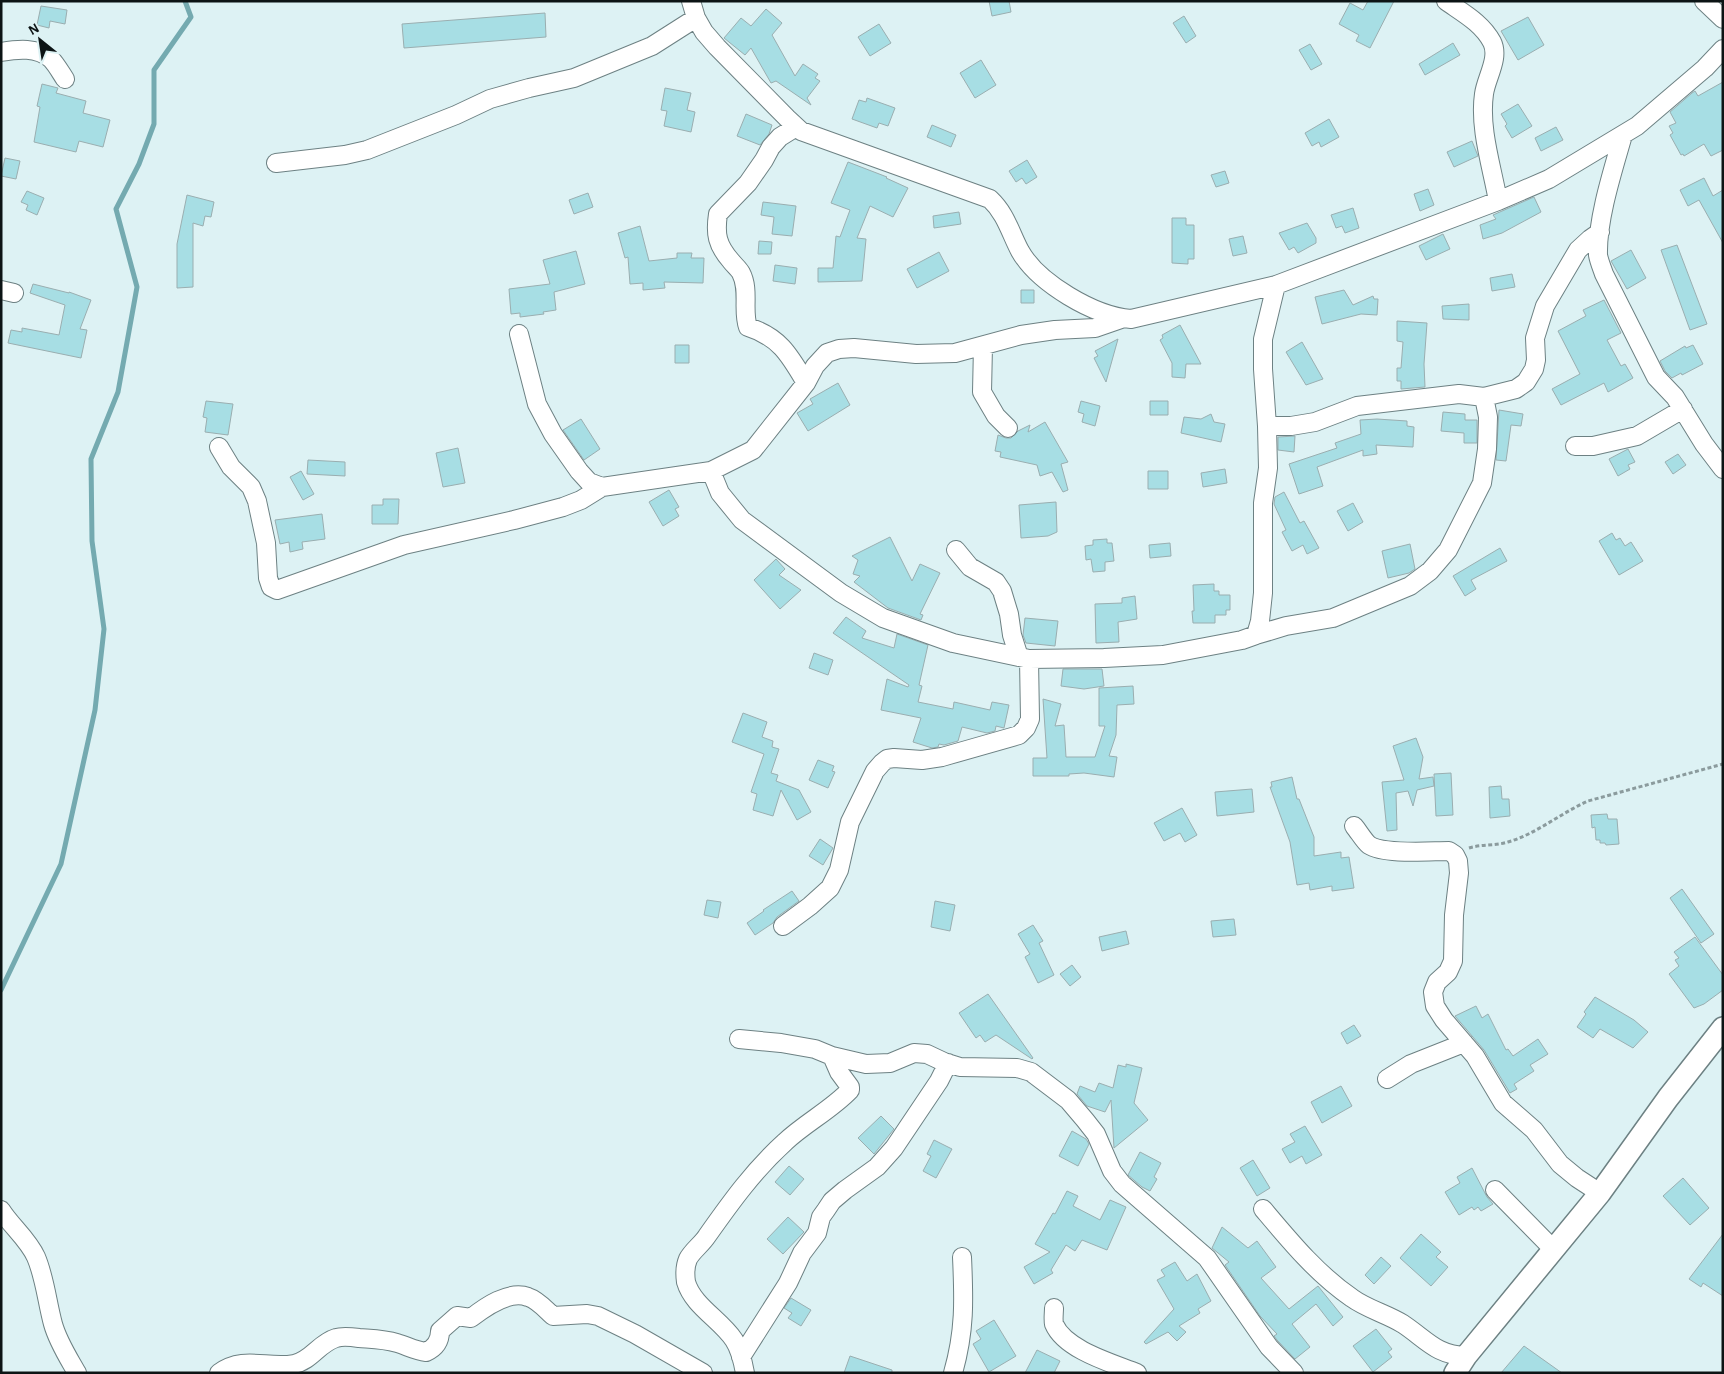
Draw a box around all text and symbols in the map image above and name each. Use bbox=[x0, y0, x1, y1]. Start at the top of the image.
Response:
north arrow bbox=[15, 15, 65, 65]
text: N bbox=[26, 21, 42, 38]

